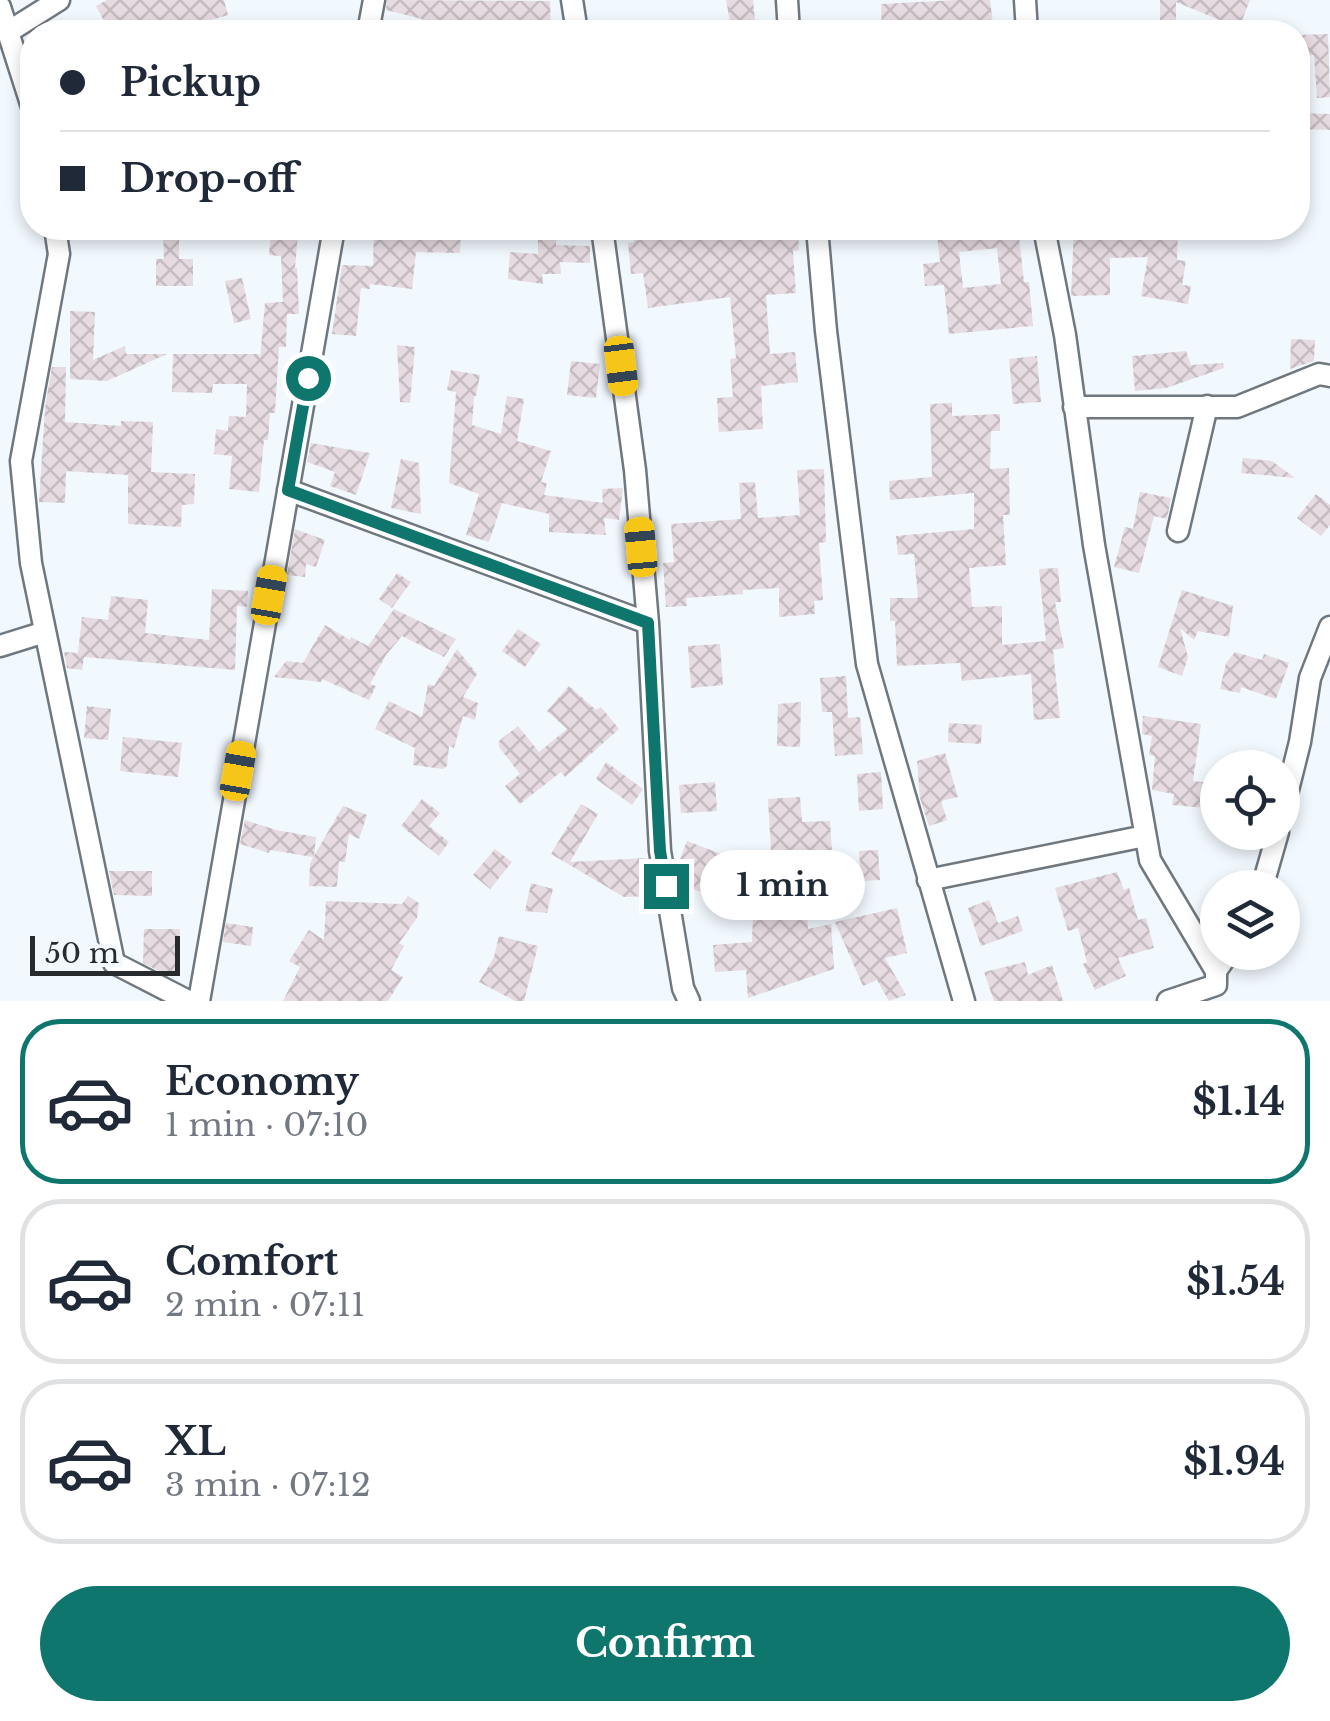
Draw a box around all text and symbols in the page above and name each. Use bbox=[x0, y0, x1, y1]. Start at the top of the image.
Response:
text: Pickup bbox=[120, 59, 261, 106]
text: Drop-off bbox=[120, 155, 297, 202]
car bbox=[602, 334, 640, 398]
route start bbox=[286, 356, 331, 401]
car bbox=[623, 516, 659, 578]
car bbox=[249, 563, 289, 627]
car bbox=[218, 739, 258, 803]
map controls bbox=[1200, 750, 1300, 970]
button: locate bbox=[1200, 750, 1300, 850]
callout: 1 min bbox=[701, 851, 866, 921]
route end bbox=[644, 864, 689, 909]
text: 1 min bbox=[736, 865, 829, 905]
button: layers bbox=[1200, 870, 1300, 970]
scale bar bbox=[30, 931, 180, 976]
text: 50 m bbox=[45, 936, 119, 971]
icon: car bbox=[45, 1057, 135, 1147]
text: Economy bbox=[165, 1058, 359, 1105]
text: $1.14 bbox=[1192, 1078, 1285, 1125]
text: 1 min · 07:10 bbox=[165, 1105, 368, 1145]
icon: car bbox=[45, 1237, 135, 1327]
text: Comfort bbox=[165, 1238, 338, 1285]
text: $1.54 bbox=[1186, 1258, 1285, 1305]
text: 2 min · 07:11 bbox=[165, 1285, 365, 1325]
icon: car bbox=[45, 1417, 135, 1507]
text: XL bbox=[165, 1418, 226, 1465]
text: $1.94 bbox=[1183, 1438, 1285, 1485]
text: 3 min · 07:12 bbox=[165, 1465, 371, 1505]
button: Confirm bbox=[40, 1586, 1290, 1701]

